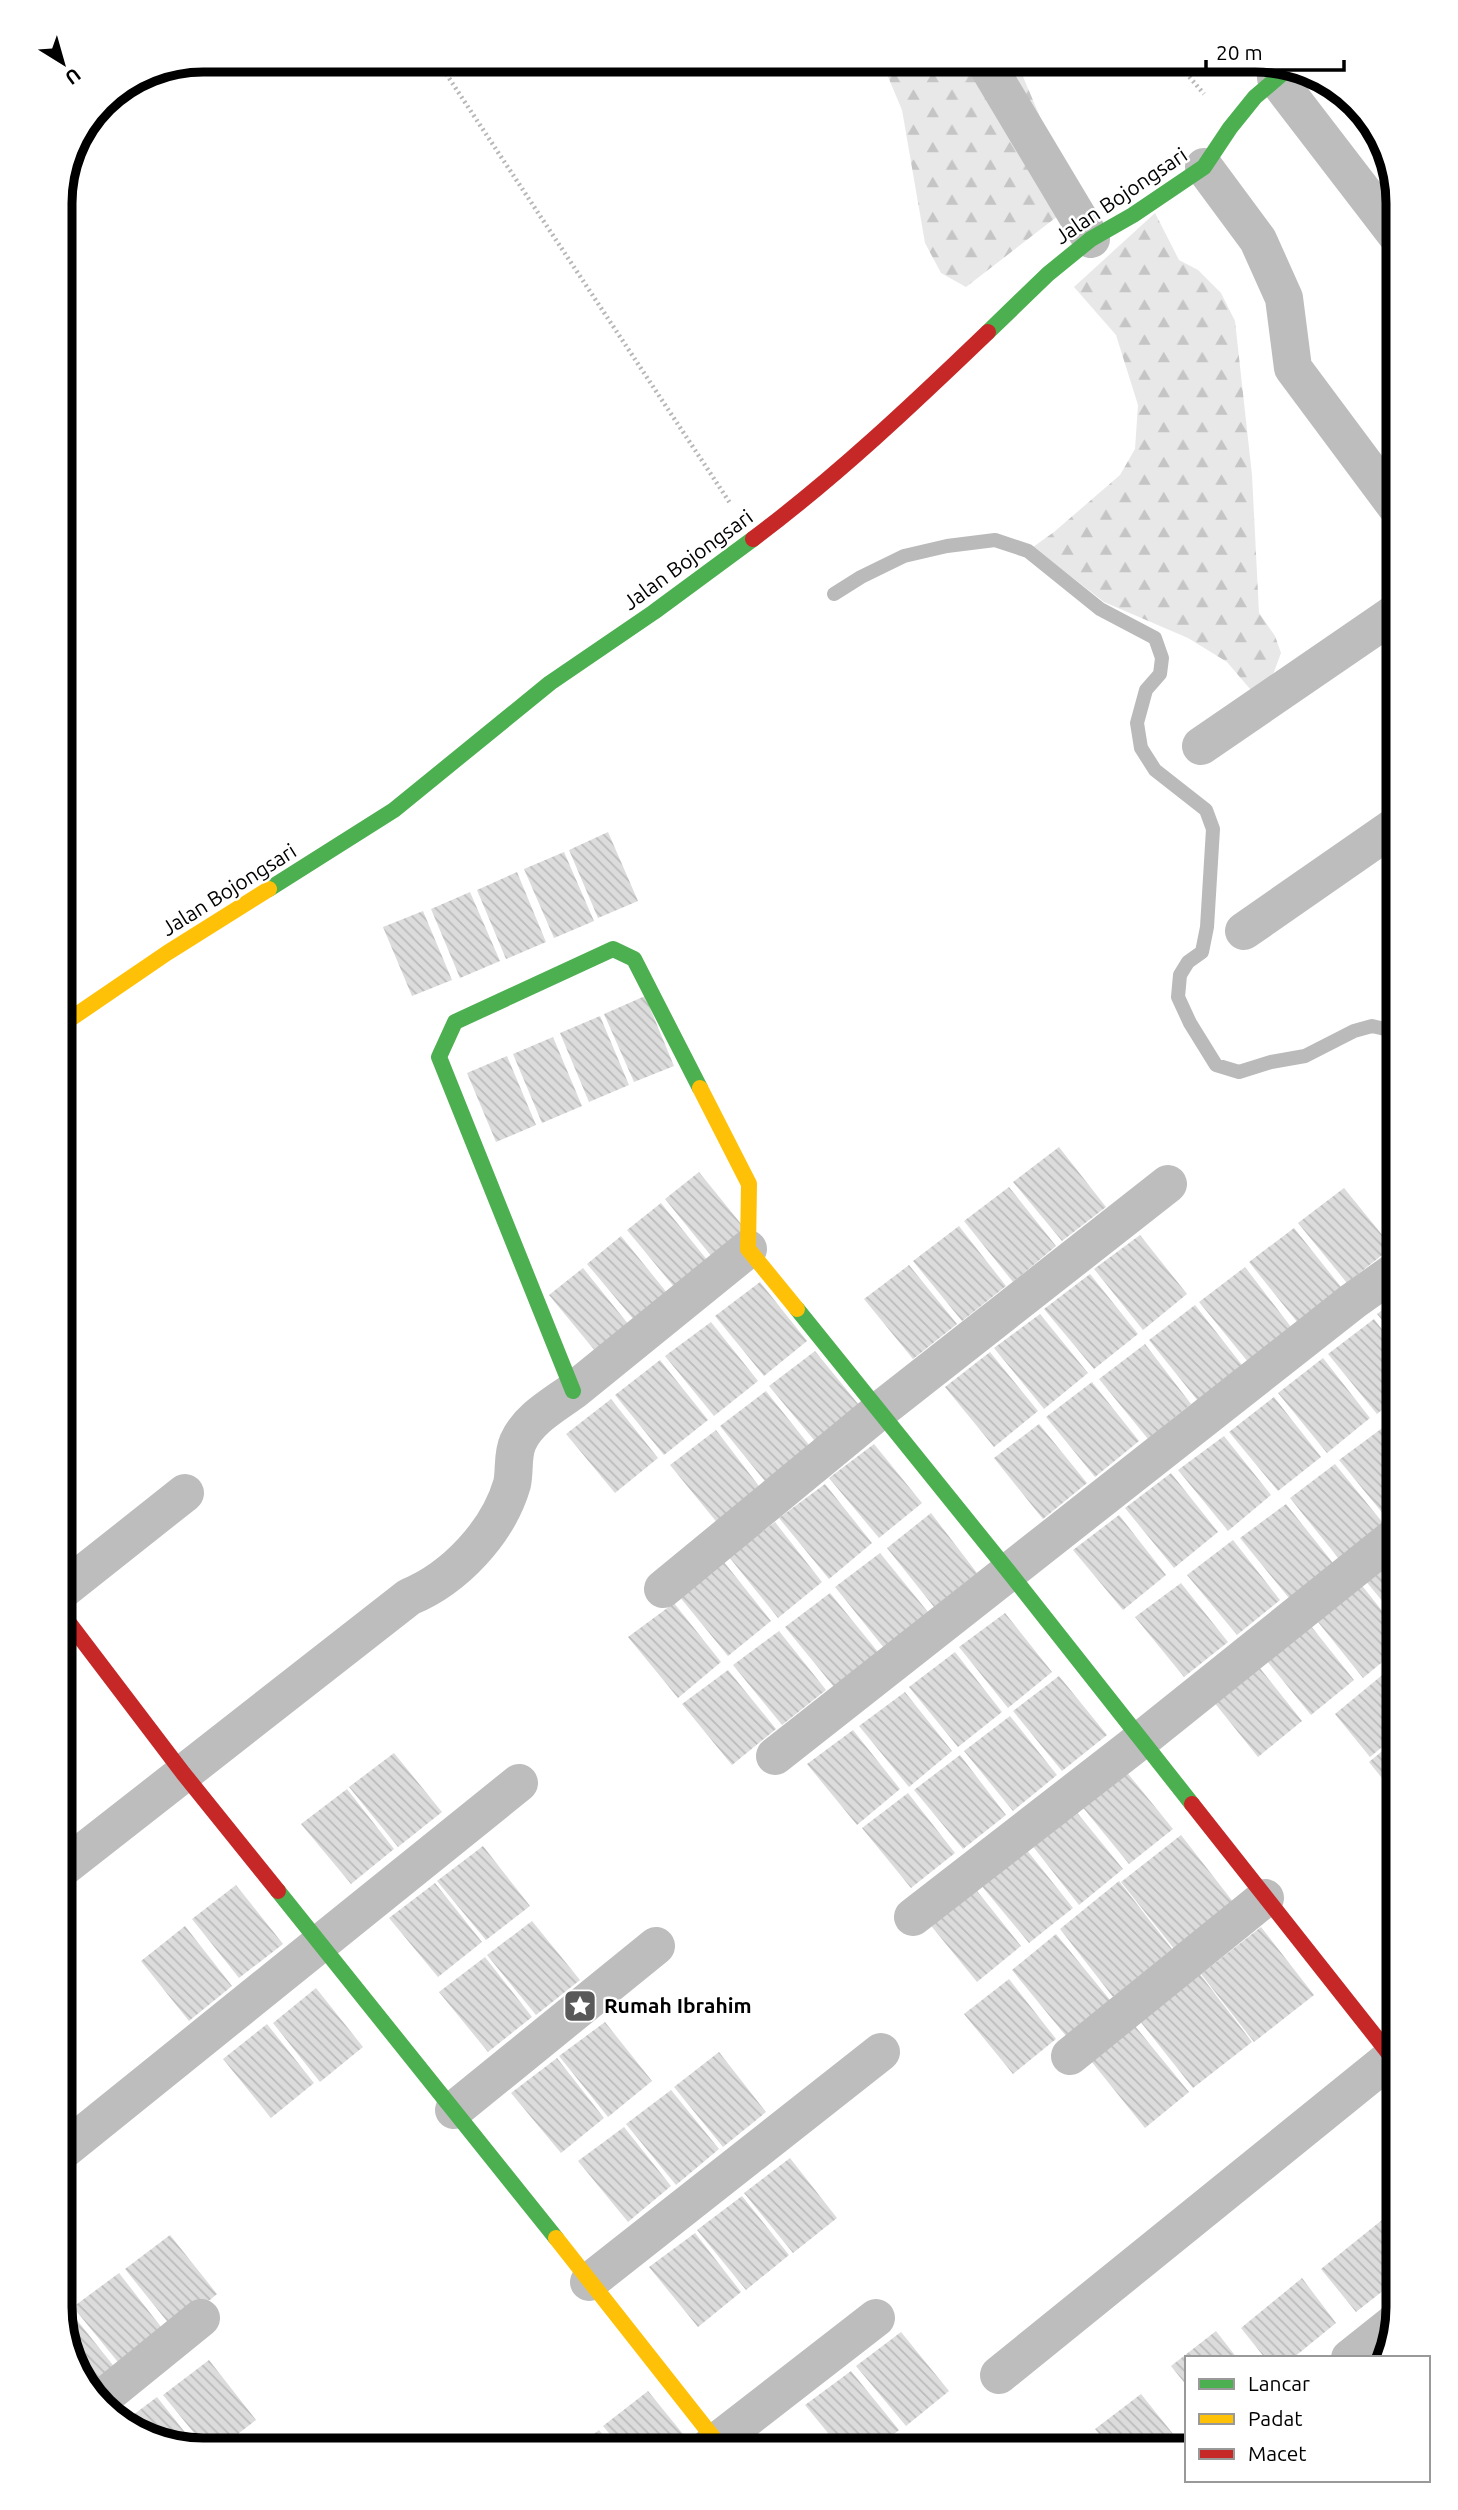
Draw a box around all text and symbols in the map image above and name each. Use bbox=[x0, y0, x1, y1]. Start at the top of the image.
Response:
north arrow bbox=[28, 28, 98, 98]
scale bar bbox=[1206, 28, 1344, 72]
text: 20 m bbox=[1216, 40, 1263, 64]
text: U bbox=[61, 64, 85, 89]
street label: Jalan Bojongsari bbox=[1050, 142, 1191, 248]
street label: Jalan Bojongsari bbox=[618, 504, 757, 614]
street label: Jalan Bojongsari bbox=[157, 838, 300, 940]
place icon: Rumah Ibrahim bbox=[561, 1987, 599, 2025]
place label: Rumah Ibrahim bbox=[604, 1993, 752, 2017]
legend bbox=[1185, 2356, 1430, 2482]
text: Lancar bbox=[1248, 2371, 1310, 2395]
text: Padat bbox=[1248, 2406, 1303, 2430]
text: Macet bbox=[1248, 2441, 1307, 2465]

